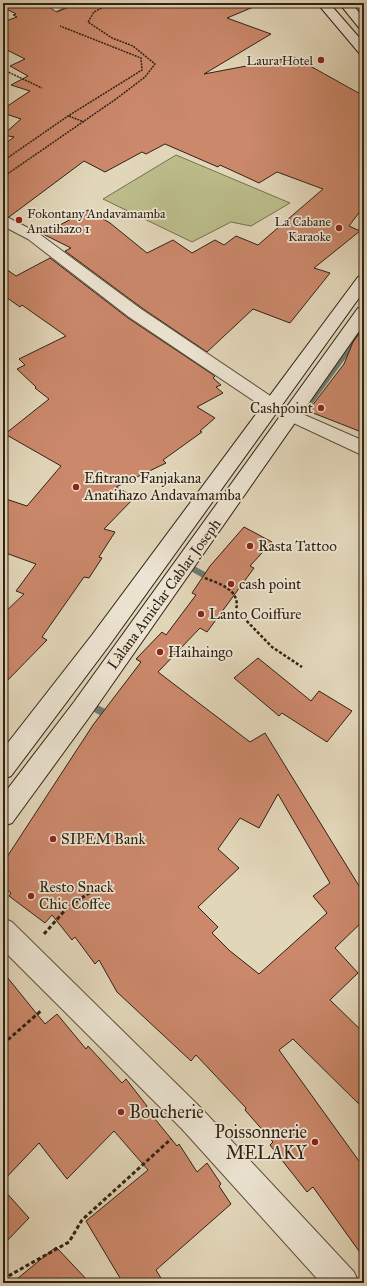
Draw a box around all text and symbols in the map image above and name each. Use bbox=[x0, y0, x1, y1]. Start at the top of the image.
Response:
place label: Laura Hotel bbox=[247, 53, 313, 69]
marker: Laura Hotel bbox=[316, 55, 326, 65]
place label: Fokontany Andavamamba Anatihazo 1 bbox=[26, 206, 166, 237]
place label: La Cabane Karaoke bbox=[275, 214, 332, 245]
marker: Fokontany Andavamamba Anatihazo 1 bbox=[14, 215, 24, 225]
marker: La Cabane Karaoke bbox=[334, 223, 344, 233]
place label: Cashpoint bbox=[250, 399, 314, 417]
marker: Cashpoint bbox=[316, 403, 326, 413]
place label: Efitrano Fanjakana Anatihazo Andavamamba bbox=[83, 469, 242, 504]
marker: Efitrano Fanjakana Anatihazo Andavamamba bbox=[71, 482, 81, 492]
street label: Làlana Amiclar Cablar Joseph bbox=[103, 515, 226, 673]
place label: Rasta Tattoo bbox=[258, 537, 337, 555]
marker: Rasta Tattoo bbox=[245, 541, 255, 551]
place label: cash point bbox=[239, 575, 302, 593]
marker: cash point bbox=[226, 579, 236, 589]
place label: Lanto Coiffure bbox=[209, 605, 301, 623]
marker: Lanto Coiffure bbox=[196, 609, 206, 619]
place label: Haihaingo bbox=[168, 643, 233, 661]
marker: Haihaingo bbox=[155, 647, 165, 657]
place label: SIPEM Bank bbox=[61, 830, 145, 848]
marker: SIPEM Bank bbox=[48, 834, 58, 844]
place label: Resto Snack Chic Coffee bbox=[39, 878, 114, 913]
marker: Resto Snack Chic Coffee bbox=[26, 891, 36, 901]
place label: Boucherie bbox=[129, 1101, 204, 1123]
marker: Boucherie bbox=[116, 1107, 126, 1117]
place label: Poissonnerie MELAKY bbox=[215, 1121, 308, 1164]
marker: Poissonnerie MELAKY bbox=[310, 1137, 320, 1147]

